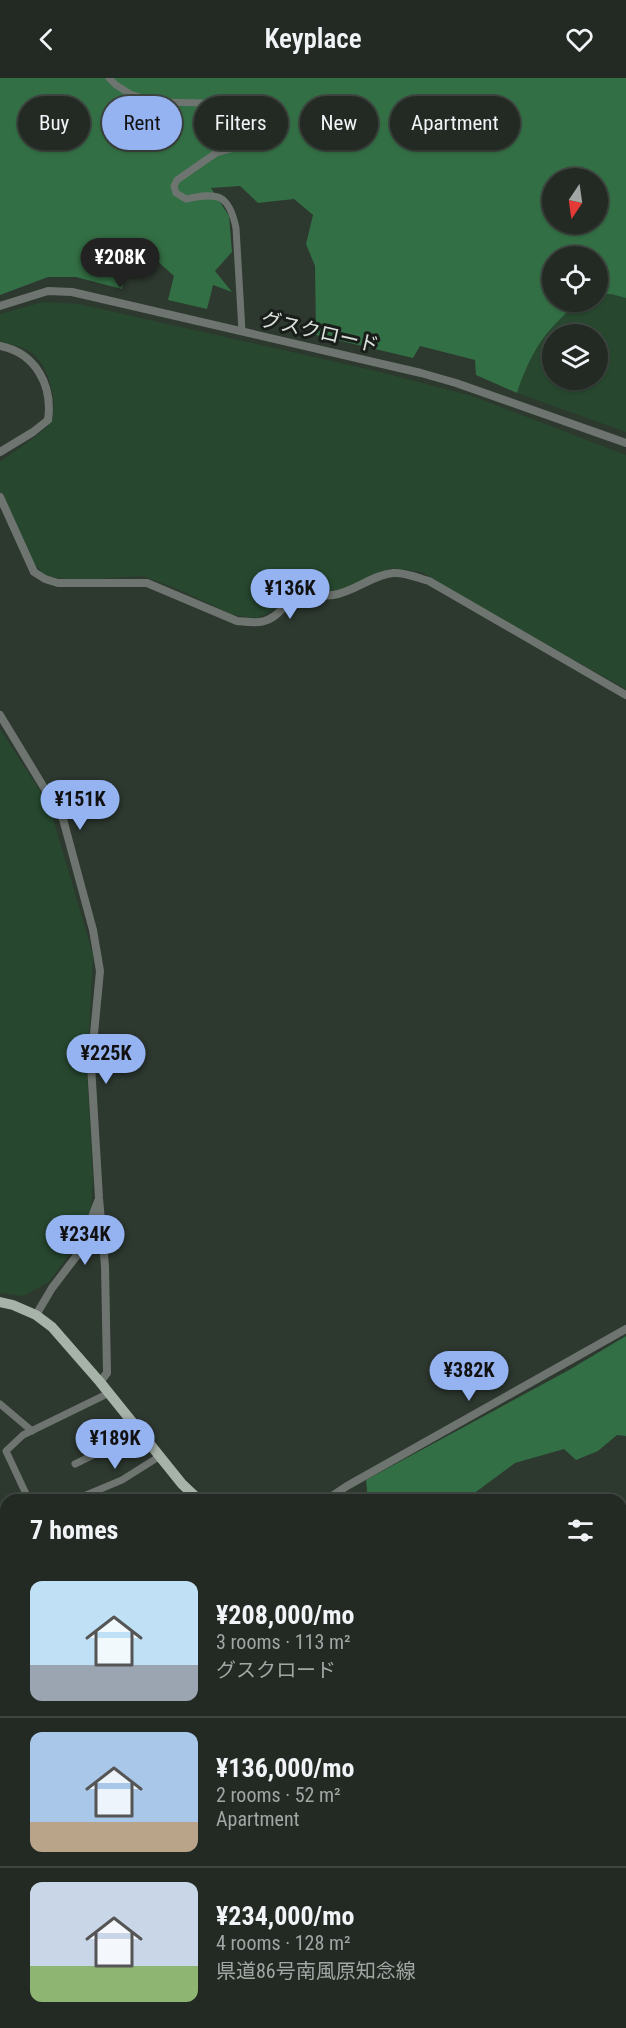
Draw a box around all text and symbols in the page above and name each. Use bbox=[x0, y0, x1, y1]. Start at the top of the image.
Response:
icon: back bbox=[30, 23, 63, 56]
text: Keyplace bbox=[264, 23, 362, 55]
icon: heart bbox=[563, 23, 596, 56]
chip: Buy bbox=[18, 96, 90, 150]
chip: Rent bbox=[102, 96, 182, 150]
chip: Filters bbox=[194, 96, 288, 150]
chip: New bbox=[300, 96, 378, 150]
chip: Apartment bbox=[390, 96, 520, 150]
north arrow bbox=[542, 168, 608, 234]
map controls bbox=[542, 168, 608, 390]
pin: ¥208K bbox=[78, 238, 162, 289]
text: ¥208K bbox=[95, 245, 145, 269]
button: locate bbox=[542, 246, 608, 312]
street label: グスクロード bbox=[259, 307, 381, 357]
button: layers bbox=[542, 324, 608, 390]
pin: ¥136K bbox=[248, 569, 332, 620]
text: ¥136K bbox=[265, 576, 315, 600]
pin: ¥151K bbox=[38, 780, 122, 831]
text: ¥151K bbox=[55, 787, 105, 811]
pin: ¥225K bbox=[64, 1034, 148, 1085]
text: ¥225K bbox=[81, 1041, 131, 1065]
pin: ¥234K bbox=[43, 1215, 127, 1266]
text: ¥234K bbox=[60, 1222, 110, 1246]
pin: ¥382K bbox=[427, 1351, 511, 1402]
text: ¥382K bbox=[444, 1358, 494, 1382]
pin: ¥189K bbox=[73, 1419, 157, 1470]
text: ¥189K bbox=[90, 1426, 140, 1450]
icon: filters bbox=[564, 1514, 597, 1547]
text: 7 homes bbox=[30, 1515, 118, 1545]
text: ¥208,000/mo bbox=[216, 1600, 354, 1630]
icon: home bbox=[78, 1605, 150, 1677]
text: 3 rooms · 113 m² bbox=[216, 1630, 351, 1654]
text: グスクロード bbox=[216, 1658, 336, 1682]
text: ¥136,000/mo bbox=[216, 1753, 354, 1783]
icon: home bbox=[78, 1756, 150, 1828]
text: 2 rooms · 52 m² bbox=[216, 1783, 341, 1807]
text: Apartment bbox=[216, 1807, 300, 1831]
text: ¥234,000/mo bbox=[216, 1901, 354, 1931]
icon: home bbox=[78, 1906, 150, 1978]
text: 4 rooms · 128 m² bbox=[216, 1931, 351, 1955]
text: 県道86号南風原知念線 bbox=[216, 1959, 416, 1983]

